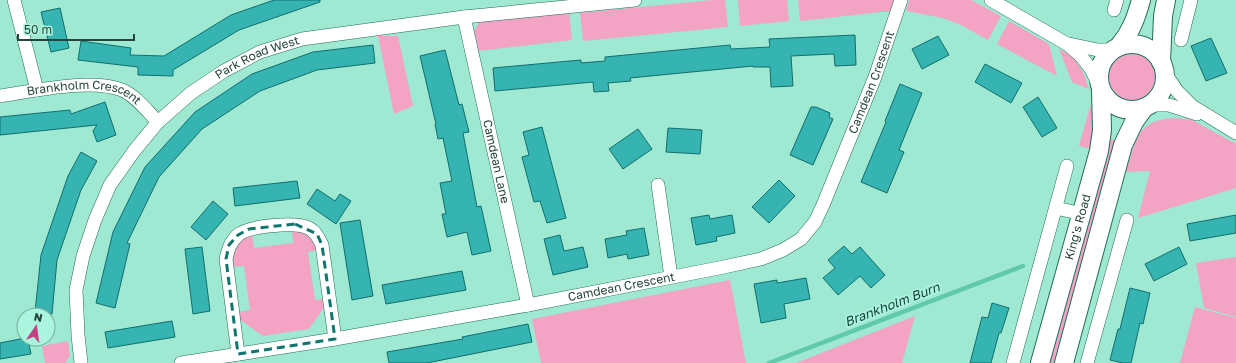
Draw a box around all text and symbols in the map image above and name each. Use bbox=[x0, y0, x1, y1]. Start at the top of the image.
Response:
scale bar bbox=[18, 16, 134, 42]
text: 50 m bbox=[24, 22, 52, 37]
street label: Camdean Crescent bbox=[845, 29, 897, 136]
street label: Park Road West bbox=[212, 32, 301, 82]
street label: Brankholm Crescent bbox=[26, 77, 145, 108]
street label: Camdean Lane bbox=[480, 118, 513, 205]
street label: King's Road bbox=[1061, 192, 1094, 262]
street label: Camdean Crescent bbox=[567, 269, 676, 304]
water label: Brankholm Burn bbox=[842, 278, 943, 330]
north arrow bbox=[16, 307, 56, 347]
text: N bbox=[33, 309, 44, 324]

